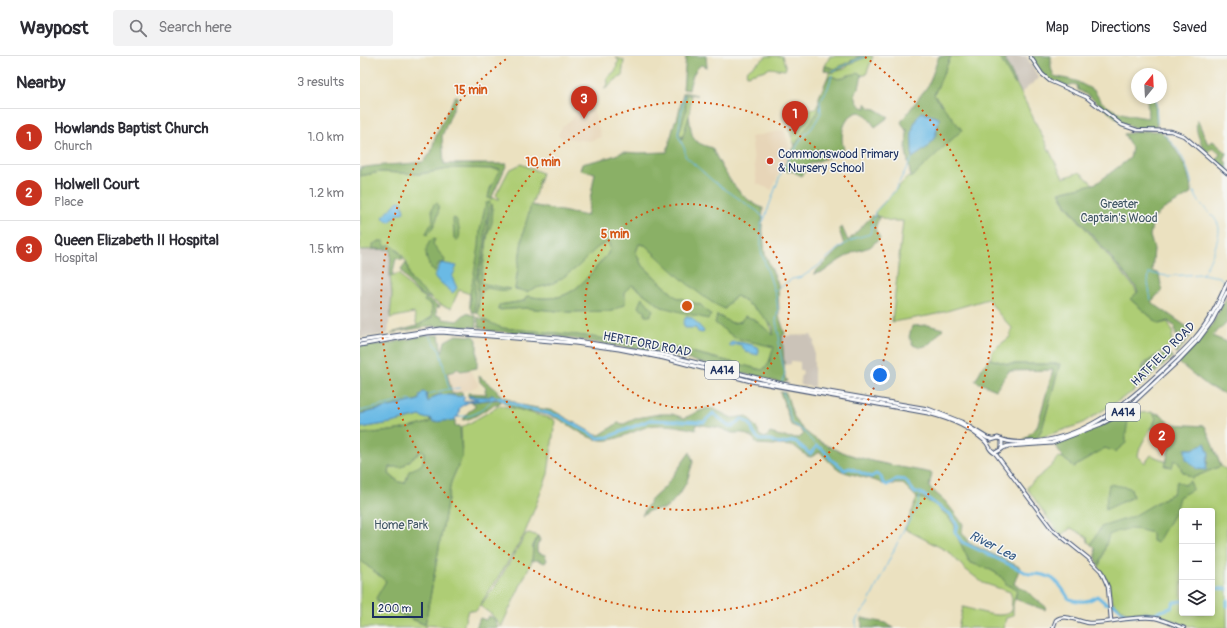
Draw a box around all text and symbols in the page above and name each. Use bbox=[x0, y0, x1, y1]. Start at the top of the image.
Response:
search box bbox=[113, 10, 393, 46]
text: Waypost bbox=[20, 16, 89, 40]
icon: search bbox=[127, 17, 149, 39]
text: Search here bbox=[159, 18, 232, 37]
text: Map bbox=[1046, 19, 1069, 36]
text: Directions bbox=[1091, 19, 1150, 36]
text: Saved bbox=[1172, 19, 1207, 36]
north arrow bbox=[1131, 68, 1167, 104]
text: Nearby bbox=[16, 72, 65, 93]
text: 3 results bbox=[297, 74, 344, 90]
text: 15 min bbox=[454, 83, 488, 98]
pin: 3 bbox=[571, 86, 597, 119]
pin: 1 bbox=[782, 101, 808, 134]
text: Howlands Baptist Church bbox=[54, 119, 209, 138]
text: 1 bbox=[26, 129, 32, 145]
text: 1.0 km bbox=[307, 129, 344, 145]
text: Church bbox=[54, 138, 92, 154]
place label: Commonswood Primary & Nursery School bbox=[778, 147, 899, 176]
text: 10 min bbox=[526, 155, 561, 170]
marker: Commonswood Primary & Nursery School bbox=[765, 156, 775, 166]
text: Holwell Court bbox=[54, 175, 139, 194]
text: 2 bbox=[25, 185, 33, 201]
text: 1.2 km bbox=[309, 185, 344, 201]
text: Place bbox=[54, 194, 83, 210]
park label: Greater Captain's Wood bbox=[1080, 197, 1158, 226]
text: 5 min bbox=[601, 227, 629, 242]
text: Queen Elizabeth II Hospital bbox=[54, 231, 219, 250]
text: 3 bbox=[25, 241, 33, 257]
text: 1.5 km bbox=[309, 241, 344, 257]
text: Hospital bbox=[54, 250, 98, 266]
centre of rings bbox=[680, 299, 694, 313]
street label: HATFIELD ROAD bbox=[1128, 319, 1199, 390]
street label: HERTFORD ROAD bbox=[602, 329, 693, 360]
road number: A414 bbox=[705, 361, 739, 379]
your location bbox=[870, 365, 890, 385]
road number: A414 bbox=[1106, 403, 1140, 421]
pin: 2 bbox=[1149, 423, 1175, 456]
map controls bbox=[1179, 508, 1215, 616]
button: + bbox=[1179, 508, 1215, 544]
park label: Home Park bbox=[374, 518, 428, 533]
water label: River Lea bbox=[967, 527, 1019, 565]
button: − bbox=[1179, 544, 1215, 580]
button: layers bbox=[1179, 580, 1215, 616]
scale bar bbox=[372, 600, 423, 619]
text: 200 m bbox=[378, 602, 411, 615]

